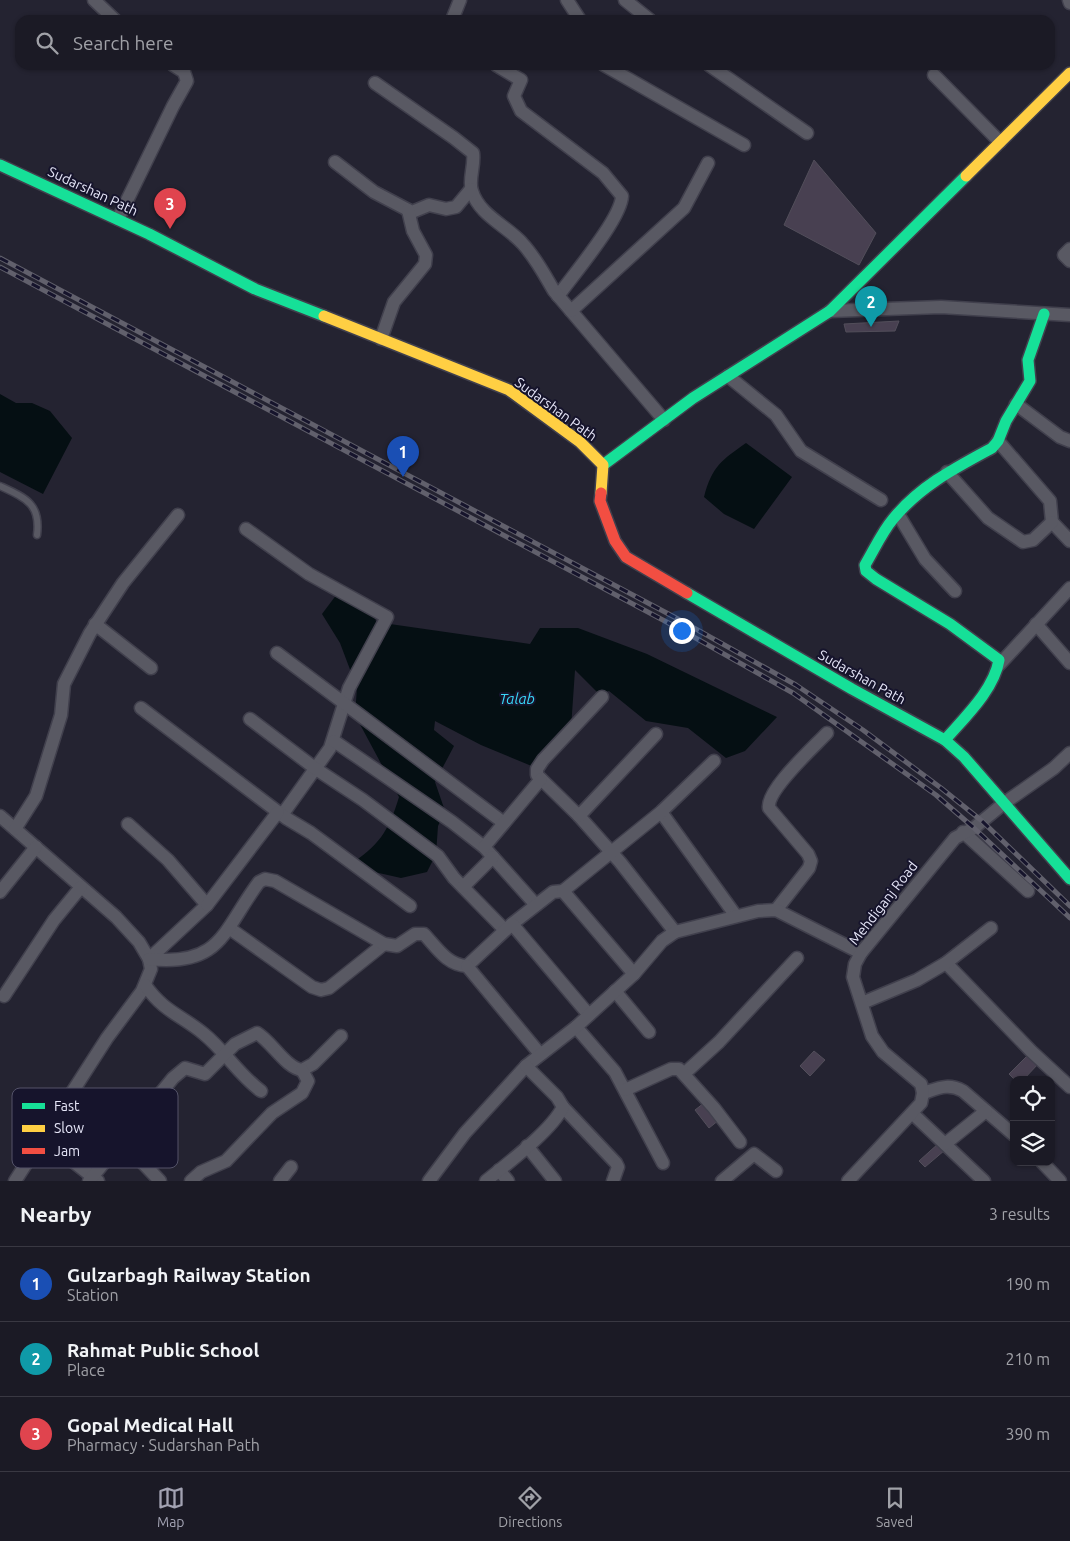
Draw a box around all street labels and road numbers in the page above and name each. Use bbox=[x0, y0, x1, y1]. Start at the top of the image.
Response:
street label: Sudarshan Path bbox=[45, 163, 141, 219]
street label: Sudarshan Path bbox=[512, 374, 600, 444]
street label: Sudarshan Path bbox=[816, 646, 908, 708]
street label: Mehdiganj Road bbox=[845, 858, 921, 948]

